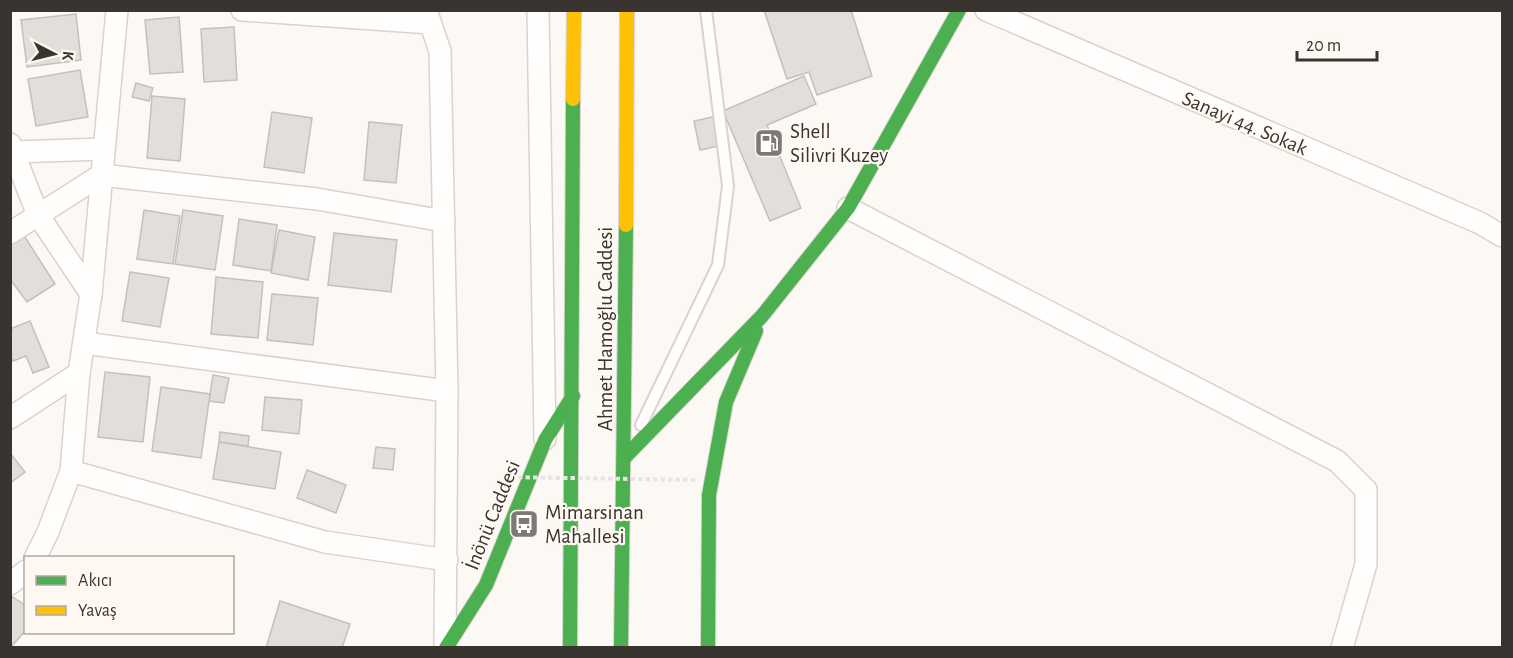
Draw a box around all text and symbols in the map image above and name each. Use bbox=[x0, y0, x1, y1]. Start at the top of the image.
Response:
north arrow bbox=[24, 24, 84, 84]
scale bar bbox=[1297, 24, 1376, 62]
text: 20 m bbox=[1306, 37, 1341, 55]
text: K bbox=[59, 50, 76, 62]
street label: Sanayi 44. Sokak bbox=[1179, 88, 1311, 159]
place label: Shell Silivri Kuzey bbox=[790, 121, 888, 166]
fuel station icon: Shell Silivri Kuzey bbox=[753, 127, 785, 159]
street label: Ahmet Hamoğlu Caddesi bbox=[595, 227, 616, 431]
street label: İnönü Caddesi bbox=[460, 457, 524, 573]
place label: Mimarsinan Mahallesi bbox=[545, 502, 644, 547]
bus stop icon: Mimarsinan Mahallesi bbox=[508, 508, 540, 540]
legend bbox=[24, 556, 234, 634]
text: Akıcı bbox=[78, 572, 112, 590]
text: Yavaş bbox=[78, 602, 117, 620]

